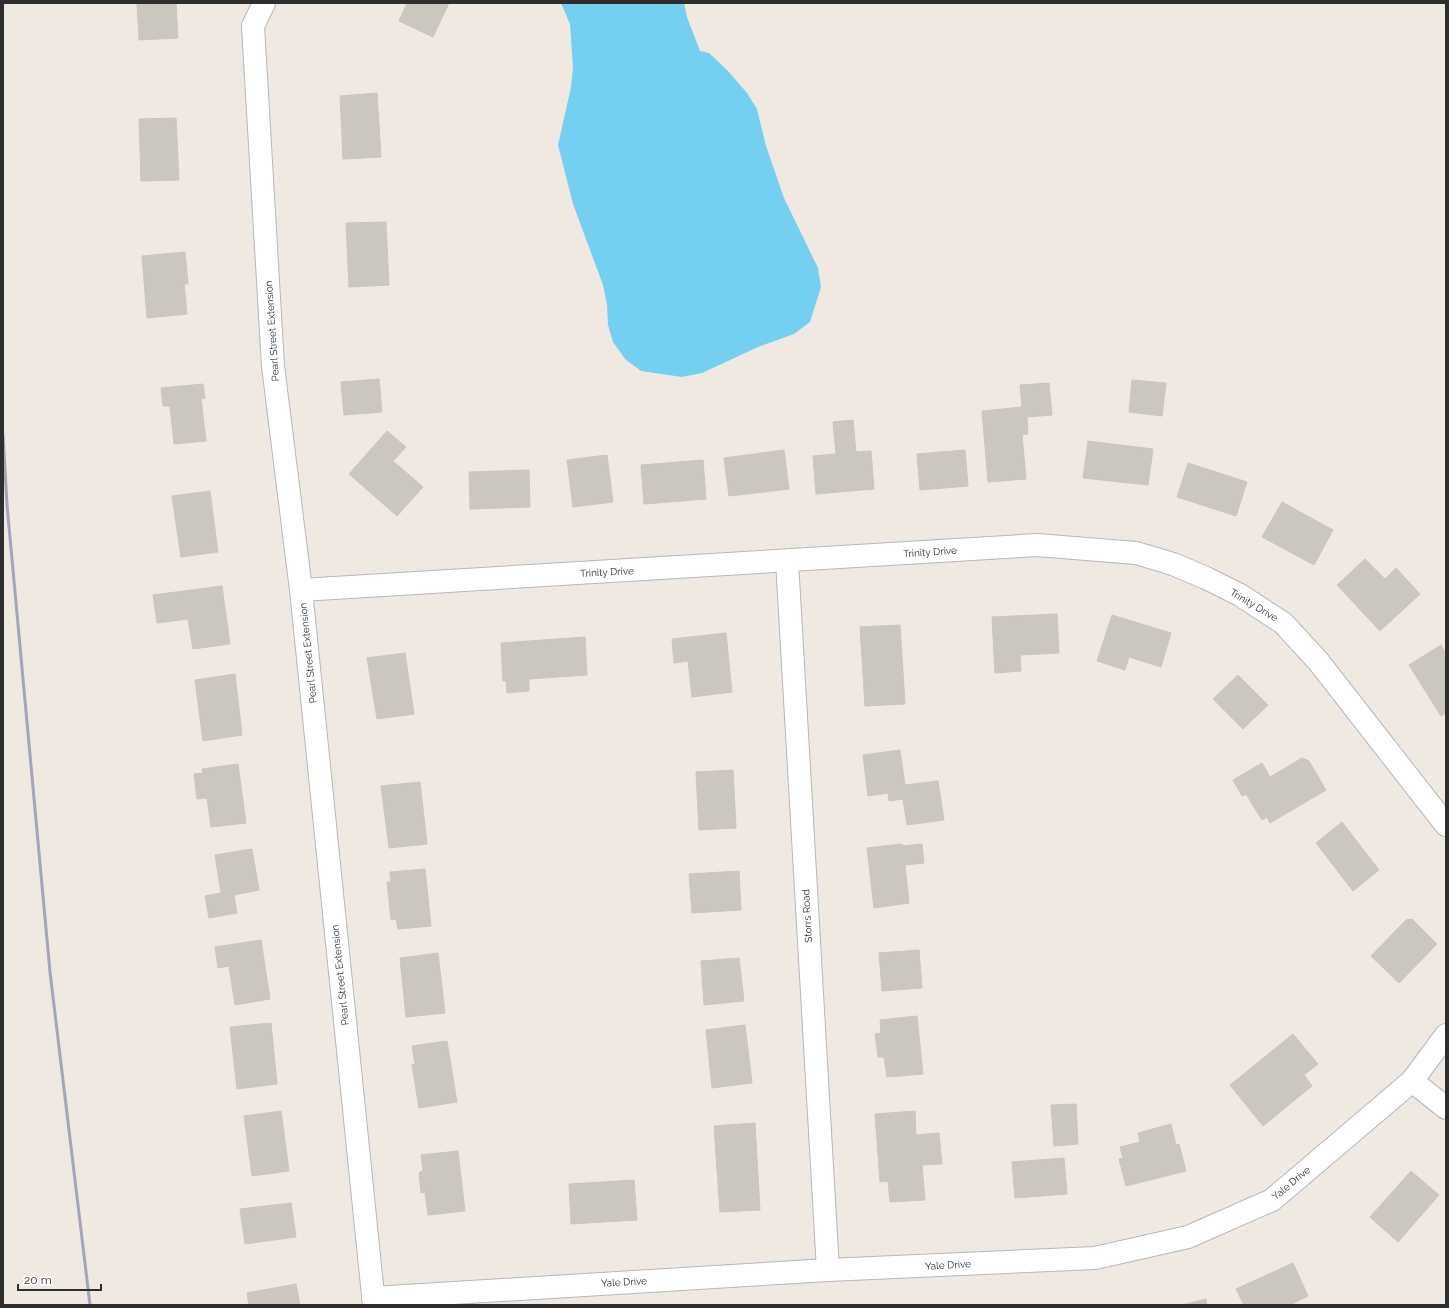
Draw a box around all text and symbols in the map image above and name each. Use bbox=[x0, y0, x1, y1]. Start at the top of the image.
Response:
street label: Pearl Street Extension bbox=[263, 280, 281, 382]
street label: Trinity Drive bbox=[903, 545, 957, 559]
street label: Trinity Drive bbox=[580, 565, 634, 579]
street label: Trinity Drive bbox=[1228, 586, 1280, 624]
street label: Pearl Street Extension bbox=[297, 602, 319, 704]
street label: Storrs Road bbox=[800, 889, 814, 943]
street label: Pearl Street Extension bbox=[329, 924, 351, 1026]
street label: Yale Drive bbox=[1270, 1164, 1312, 1202]
street label: Yale Drive bbox=[925, 1258, 971, 1272]
scale bar bbox=[18, 1266, 101, 1292]
text: 20 m bbox=[24, 1273, 52, 1287]
street label: Yale Drive bbox=[601, 1275, 647, 1289]

